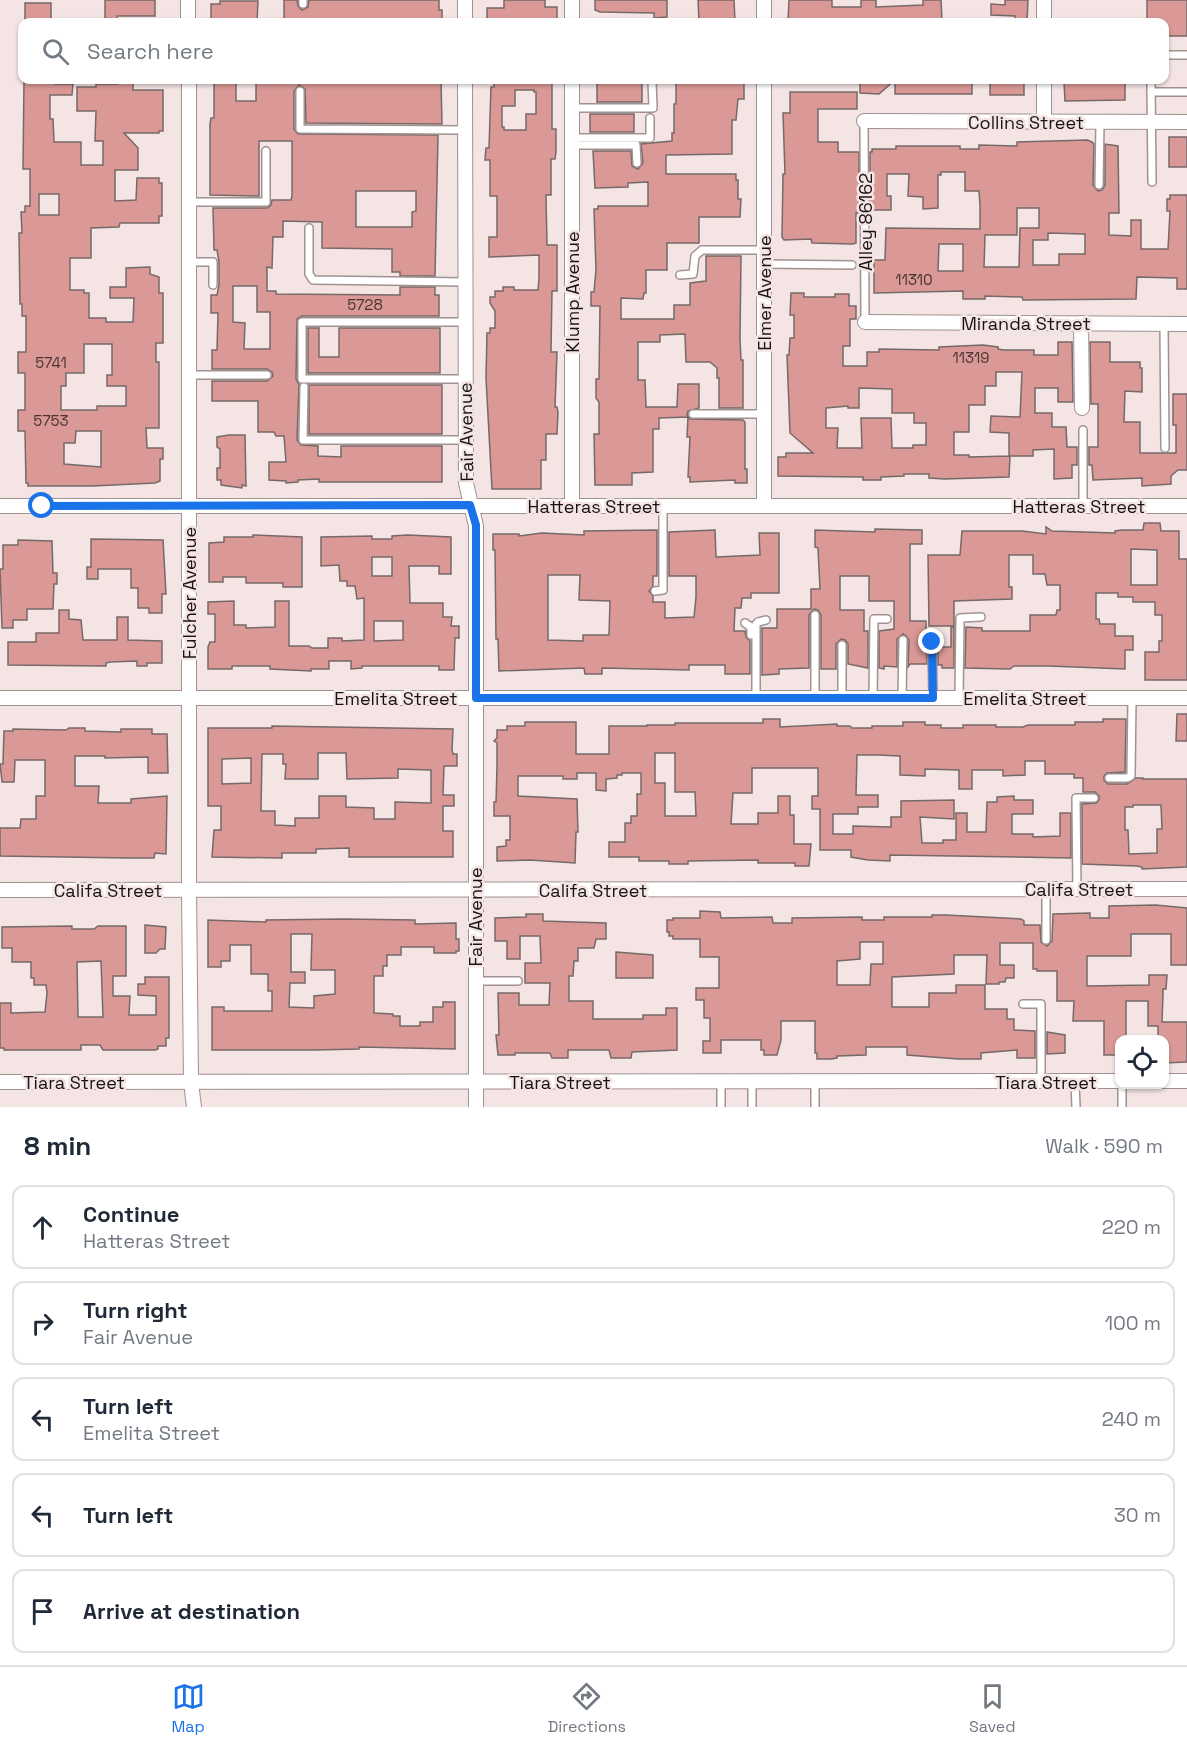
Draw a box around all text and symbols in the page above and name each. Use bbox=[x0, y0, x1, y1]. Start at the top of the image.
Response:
search box bbox=[18, 18, 1169, 84]
icon: search bbox=[39, 35, 72, 68]
text: Search here bbox=[87, 37, 214, 65]
street label: Collins Street bbox=[968, 111, 1084, 134]
street label: Alley 86162 bbox=[854, 173, 877, 271]
street label: Klump Avenue bbox=[561, 231, 584, 353]
street label: Elmer Avenue bbox=[753, 235, 776, 351]
house number: 11310 bbox=[895, 270, 933, 289]
house number: 5728 bbox=[347, 295, 383, 314]
street label: Miranda Street bbox=[961, 312, 1091, 335]
house number: 11319 bbox=[953, 348, 989, 367]
house number: 5741 bbox=[35, 353, 67, 372]
street label: Fair Avenue bbox=[454, 382, 478, 482]
house number: 5753 bbox=[33, 411, 69, 430]
route start bbox=[28, 492, 54, 518]
street label: Hatteras Street bbox=[528, 495, 660, 518]
street label: Hatteras Street bbox=[1013, 495, 1145, 518]
street label: Fulcher Avenue bbox=[178, 527, 201, 659]
route end bbox=[918, 628, 944, 654]
street label: Emelita Street bbox=[334, 687, 458, 710]
street label: Emelita Street bbox=[963, 687, 1087, 710]
street label: Fair Avenue bbox=[464, 867, 487, 967]
street label: Califa Street bbox=[1025, 878, 1133, 901]
street label: Califa Street bbox=[54, 879, 162, 902]
street label: Califa Street bbox=[539, 879, 647, 902]
map controls bbox=[1115, 1035, 1169, 1089]
button: locate bbox=[1115, 1035, 1169, 1089]
street label: Tiara Street bbox=[23, 1071, 125, 1094]
street label: Tiara Street bbox=[509, 1071, 611, 1094]
street label: Tiara Street bbox=[995, 1071, 1097, 1094]
text: 8 min bbox=[24, 1129, 91, 1163]
text: Walk · 590 m bbox=[1045, 1133, 1163, 1159]
text: Continue bbox=[83, 1200, 179, 1228]
icon: ahead bbox=[26, 1211, 59, 1244]
text: 220 m bbox=[1102, 1214, 1161, 1240]
text: Hatteras Street bbox=[83, 1228, 231, 1254]
text: Turn right bbox=[83, 1296, 188, 1324]
icon: right bbox=[26, 1307, 59, 1340]
text: 100 m bbox=[1105, 1310, 1161, 1336]
text: Fair Avenue bbox=[83, 1324, 193, 1350]
text: Turn left bbox=[83, 1392, 173, 1420]
icon: left bbox=[26, 1403, 59, 1436]
text: 240 m bbox=[1102, 1406, 1161, 1432]
text: Emelita Street bbox=[83, 1420, 220, 1446]
icon: left bbox=[26, 1499, 59, 1532]
text: Turn left bbox=[83, 1501, 173, 1529]
text: 30 m bbox=[1114, 1502, 1161, 1528]
icon: arrive bbox=[26, 1595, 59, 1628]
text: Arrive at destination bbox=[83, 1597, 300, 1625]
tab: Map bbox=[171, 1680, 205, 1737]
tab: Directions bbox=[548, 1680, 626, 1737]
tab: Saved bbox=[969, 1680, 1016, 1737]

